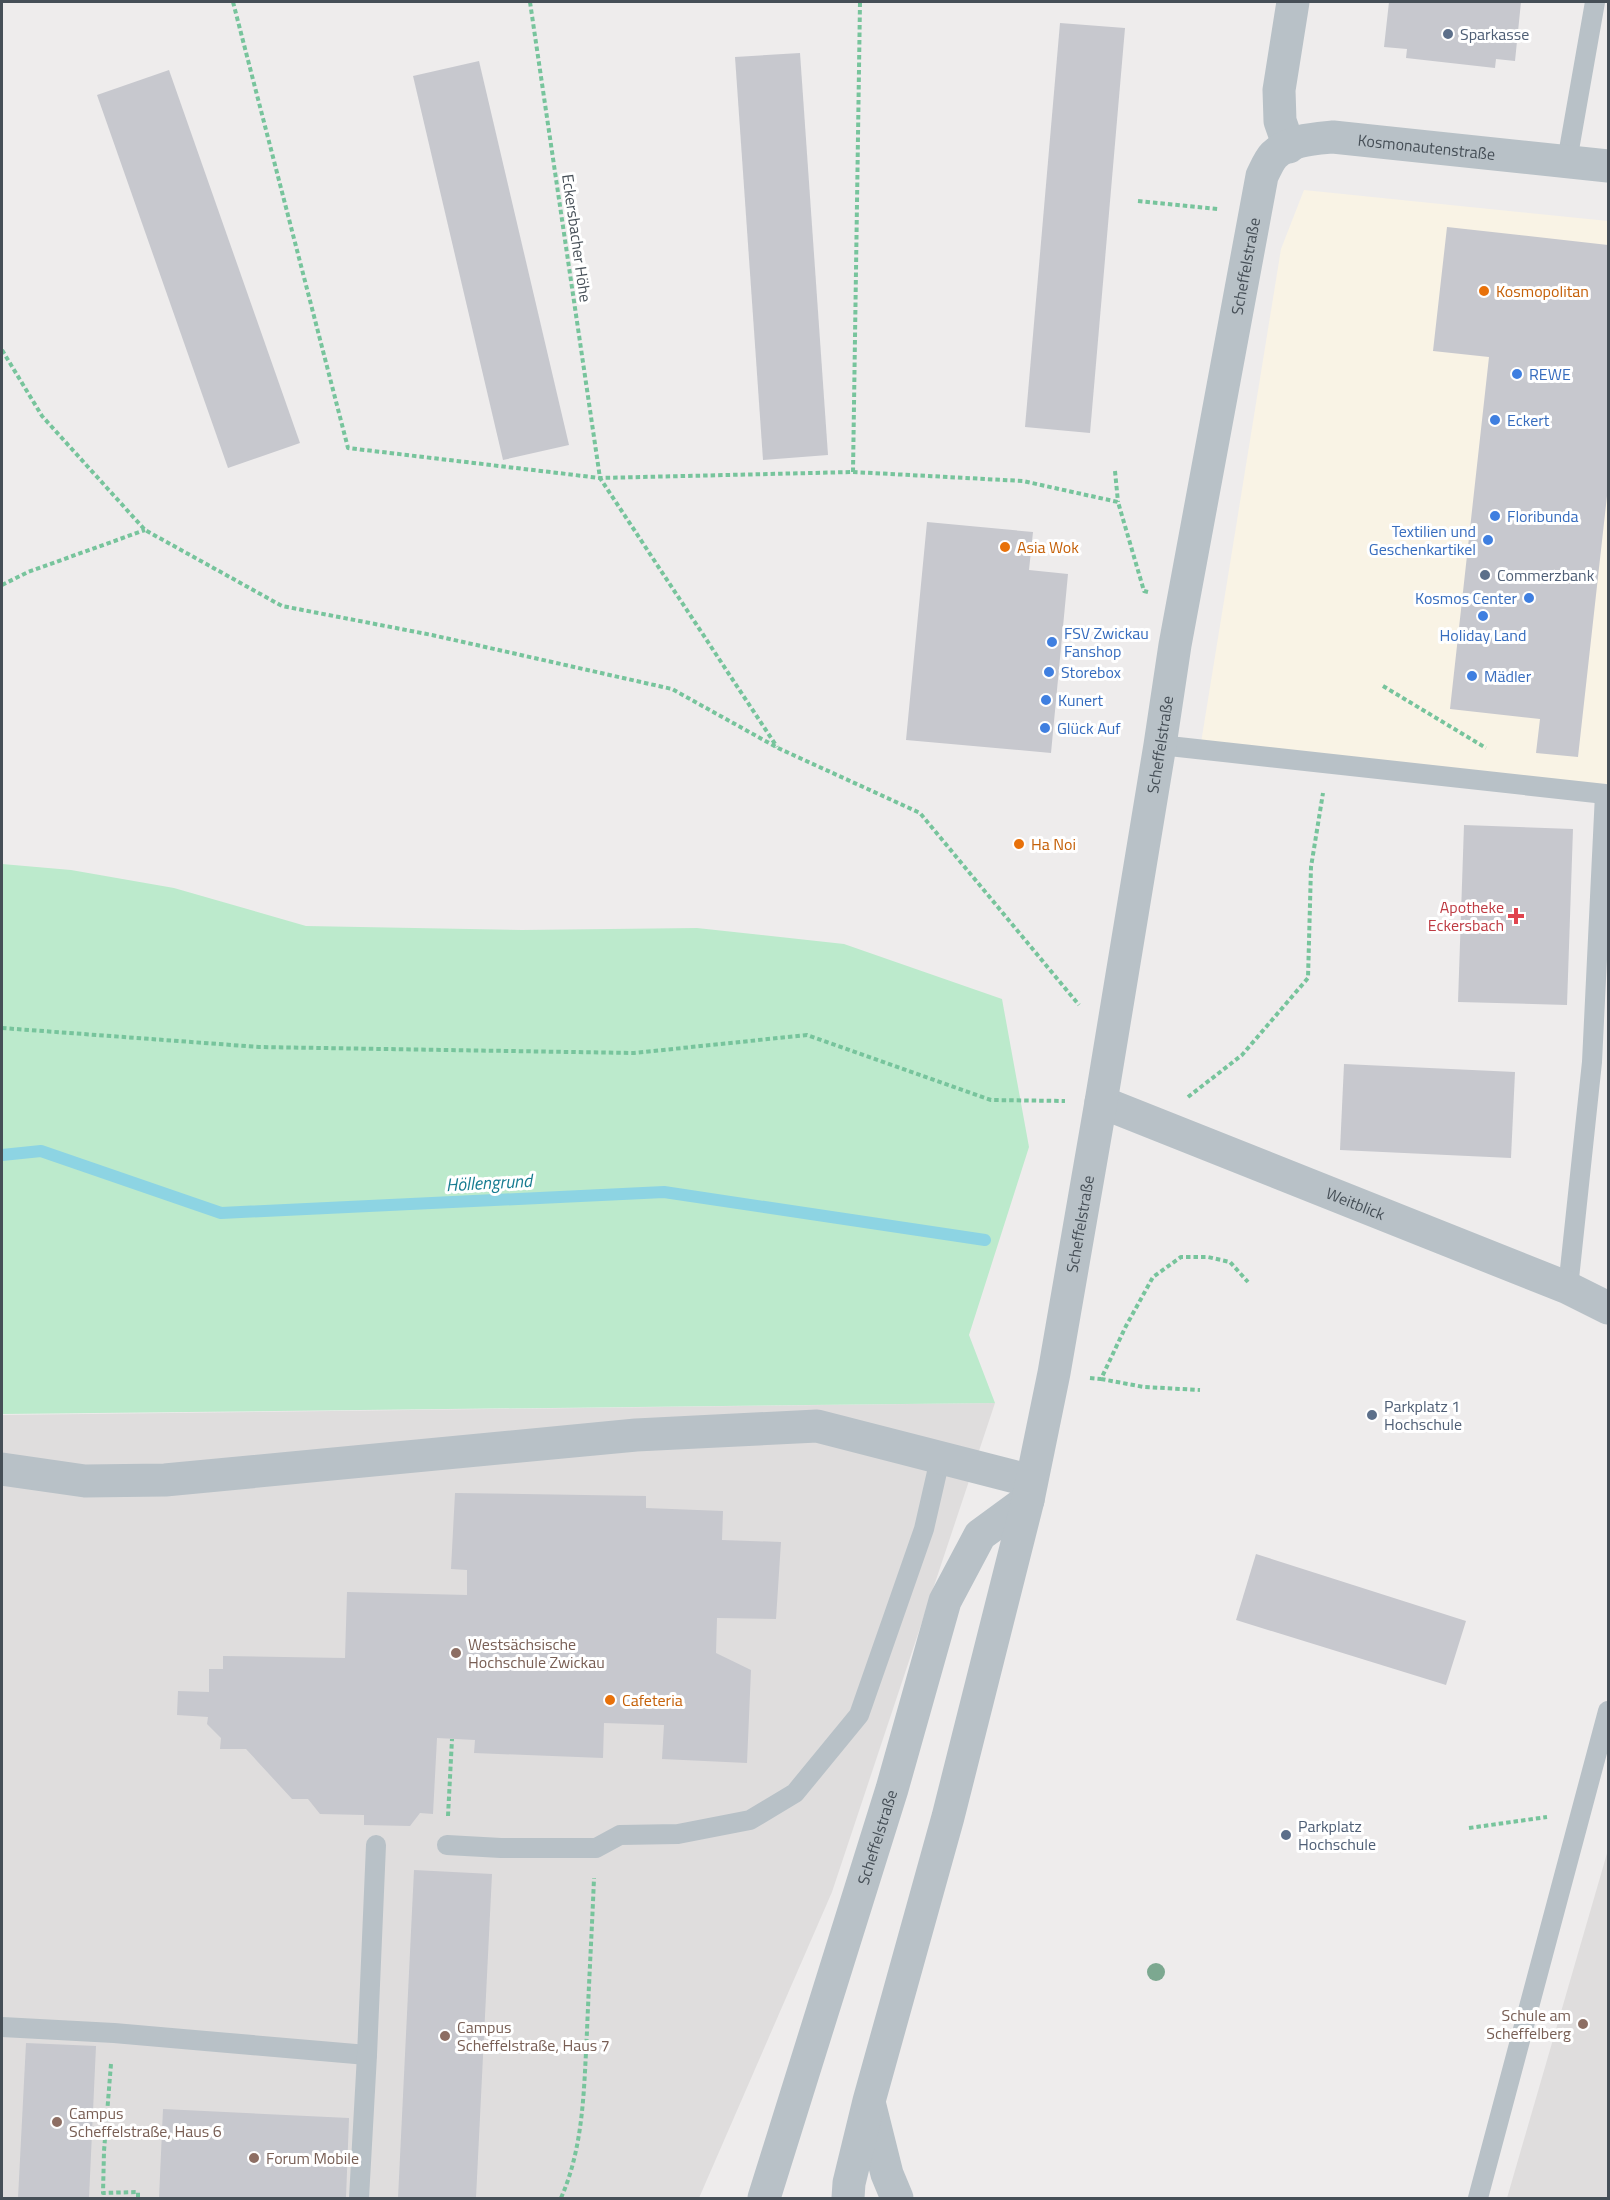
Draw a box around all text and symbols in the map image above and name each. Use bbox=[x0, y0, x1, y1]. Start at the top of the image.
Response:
place label: Sparkasse bbox=[1460, 22, 1529, 46]
marker: Sparkasse bbox=[1441, 27, 1455, 41]
street label: Kosmonautenstraße bbox=[1357, 128, 1496, 166]
street label: Eckersbacher Höhe bbox=[556, 172, 598, 304]
street label: Scheffelstraße bbox=[1224, 216, 1266, 317]
place label: Kosmopolitan bbox=[1496, 279, 1589, 303]
marker: Kosmopolitan bbox=[1477, 284, 1491, 298]
place label: REWE bbox=[1529, 362, 1571, 386]
marker: REWE bbox=[1510, 367, 1524, 381]
place label: Eckert bbox=[1507, 408, 1550, 432]
marker: Eckert bbox=[1488, 413, 1502, 427]
place label: Floribunda bbox=[1507, 504, 1579, 528]
marker: Floribunda bbox=[1488, 509, 1502, 523]
place label: Textilien und Geschenkartikel bbox=[1369, 519, 1476, 561]
marker: Textilien und Geschenkartikel bbox=[1481, 533, 1495, 547]
place label: Asia Wok bbox=[1017, 535, 1079, 559]
marker: Asia Wok bbox=[998, 540, 1012, 554]
place label: Commerzbank bbox=[1497, 563, 1595, 587]
marker: Commerzbank bbox=[1478, 568, 1492, 582]
place label: Kosmos Center bbox=[1415, 586, 1517, 610]
marker: Kosmos Center bbox=[1522, 591, 1536, 605]
marker: Holiday Land bbox=[1476, 609, 1490, 623]
place label: FSV Zwickau Fanshop bbox=[1064, 621, 1149, 663]
place label: Holiday Land bbox=[1440, 623, 1526, 647]
marker: FSV Zwickau Fanshop bbox=[1045, 635, 1059, 649]
place label: Storebox bbox=[1061, 660, 1121, 684]
place label: Mädler bbox=[1484, 664, 1532, 688]
marker: Storebox bbox=[1042, 665, 1056, 679]
marker: Mädler bbox=[1465, 669, 1479, 683]
place label: Kunert bbox=[1058, 688, 1104, 712]
marker: Kunert bbox=[1039, 693, 1053, 707]
street label: Scheffelstraße bbox=[1140, 694, 1179, 795]
place label: Glück Auf bbox=[1057, 716, 1121, 740]
marker: Glück Auf bbox=[1038, 721, 1052, 735]
place label: Ha Noi bbox=[1031, 832, 1076, 856]
marker: Ha Noi bbox=[1012, 837, 1026, 851]
place label: Apotheke Eckersbach bbox=[1428, 895, 1504, 937]
marker: Apotheke Eckersbach bbox=[1509, 909, 1523, 923]
water label: Höllengrund bbox=[445, 1167, 535, 1198]
street label: Scheffelstraße bbox=[1060, 1173, 1100, 1275]
street label: Weitblick bbox=[1323, 1181, 1389, 1226]
place label: Parkplatz 1 Hochschule bbox=[1384, 1394, 1462, 1436]
marker: Parkplatz 1 Hochschule bbox=[1365, 1408, 1379, 1422]
place label: Westsächsische Hochschule Zwickau bbox=[468, 1632, 605, 1674]
marker: Westsächsische Hochschule Zwickau bbox=[449, 1646, 463, 1660]
place label: Cafeteria bbox=[622, 1688, 683, 1712]
marker: Cafeteria bbox=[603, 1693, 617, 1707]
street label: Scheffelstraße bbox=[851, 1787, 903, 1888]
place label: Parkplatz Hochschule bbox=[1298, 1814, 1376, 1856]
marker: Parkplatz Hochschule bbox=[1279, 1828, 1293, 1842]
place label: Schule am Scheffelberg bbox=[1486, 2003, 1571, 2045]
place label: Campus Scheffelstraße, Haus 7 bbox=[457, 2015, 610, 2057]
marker: Schule am Scheffelberg bbox=[1576, 2017, 1590, 2031]
marker: Campus Scheffelstraße, Haus 7 bbox=[438, 2029, 452, 2043]
place label: Campus Scheffelstraße, Haus 6 bbox=[69, 2101, 222, 2143]
marker: Campus Scheffelstraße, Haus 6 bbox=[50, 2115, 64, 2129]
place label: Forum Mobile bbox=[266, 2146, 359, 2170]
marker: Forum Mobile bbox=[247, 2151, 261, 2165]

